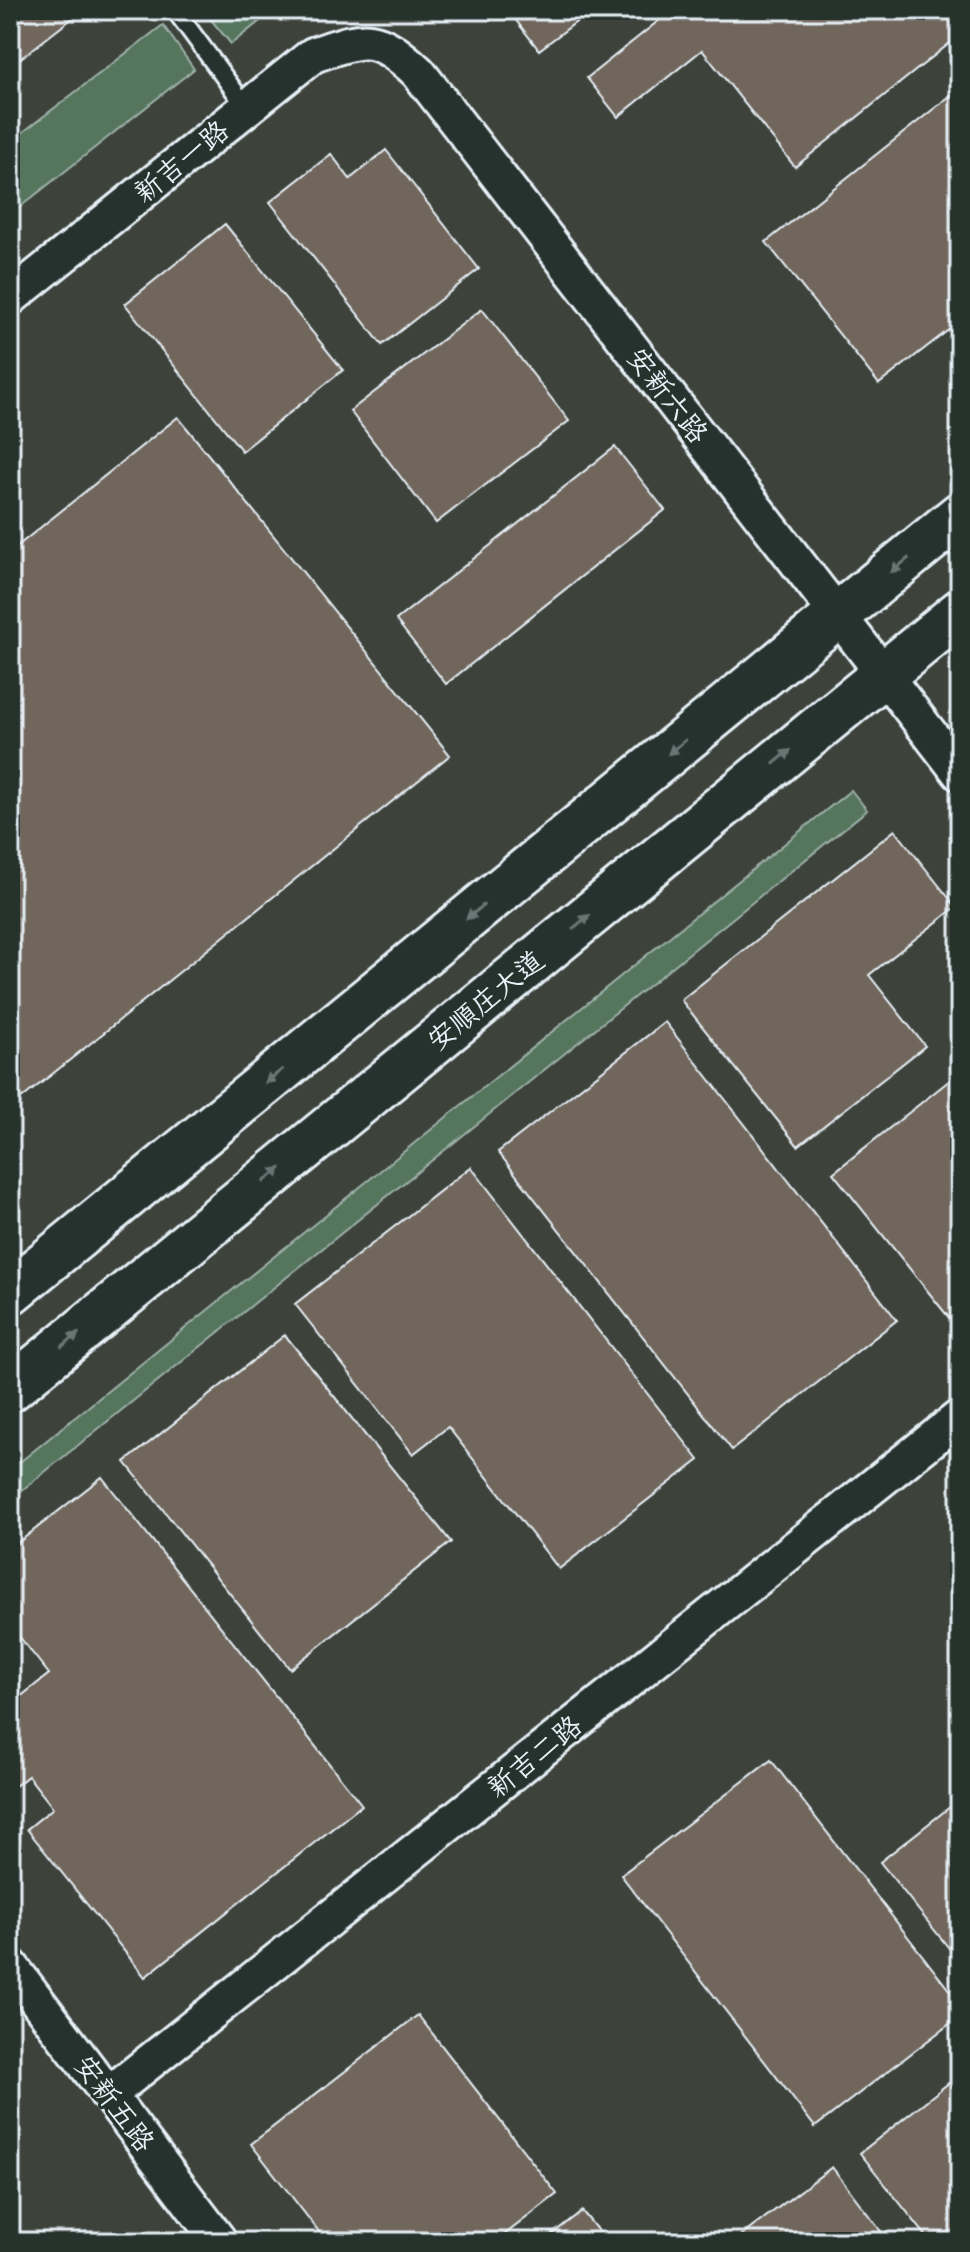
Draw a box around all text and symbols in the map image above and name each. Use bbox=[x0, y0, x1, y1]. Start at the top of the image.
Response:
street label: 新吉一路 bbox=[126, 112, 236, 210]
street label: 安新六路 bbox=[619, 340, 717, 450]
one-way arrow bbox=[890, 556, 910, 573]
one-way arrow bbox=[667, 738, 687, 755]
one-way arrow bbox=[772, 749, 792, 766]
one-way arrow bbox=[465, 903, 485, 919]
one-way arrow bbox=[571, 914, 591, 931]
street label: 安順庄大道 bbox=[419, 942, 551, 1058]
one-way arrow bbox=[264, 1067, 284, 1084]
one-way arrow bbox=[261, 1167, 281, 1184]
one-way arrow bbox=[60, 1331, 81, 1348]
street label: 新吉二路 bbox=[479, 1707, 589, 1805]
street label: 安新五路 bbox=[67, 2047, 163, 2159]

